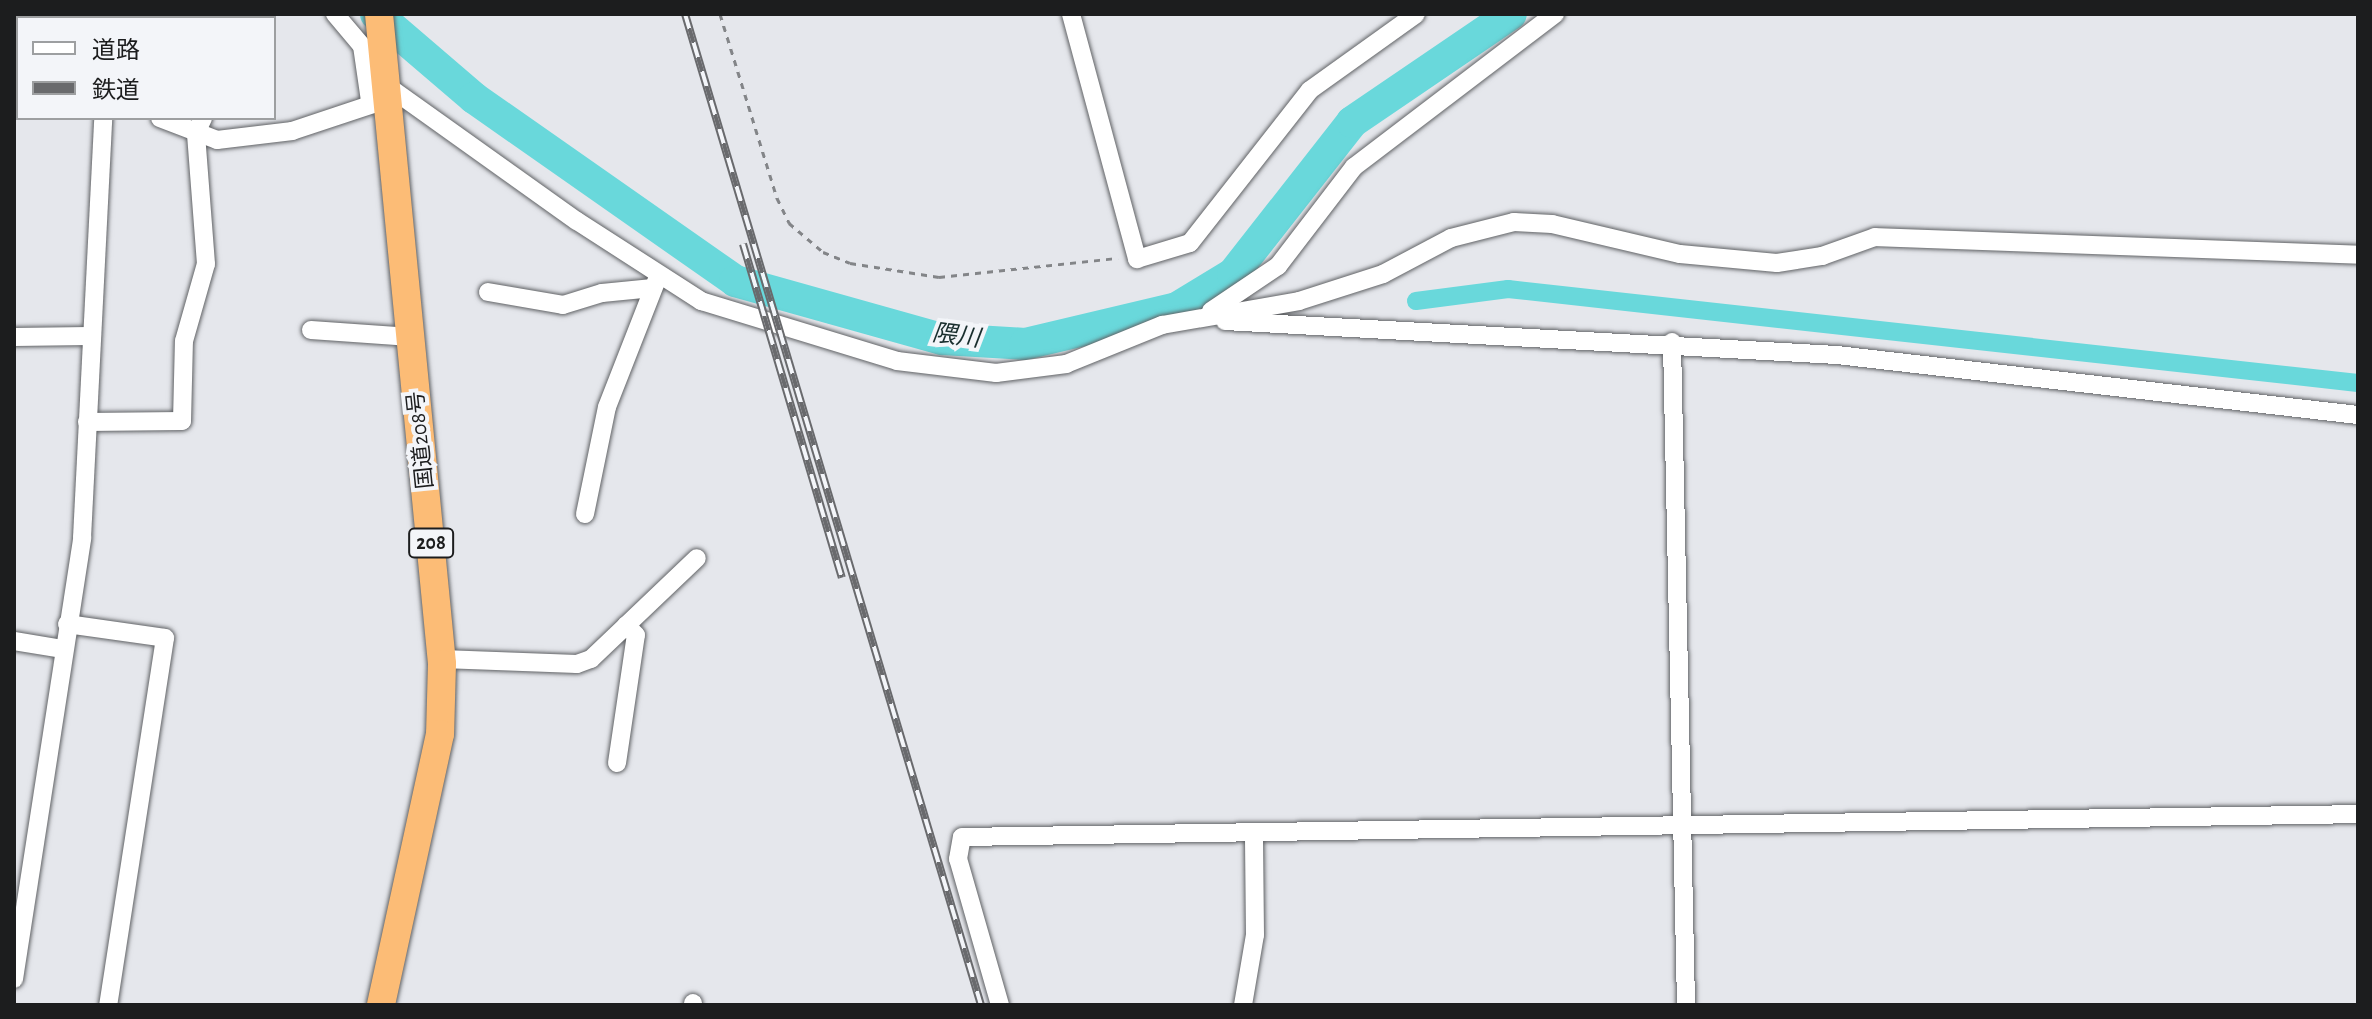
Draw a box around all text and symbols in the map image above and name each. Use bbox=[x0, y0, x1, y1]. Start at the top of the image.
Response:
legend bbox=[16, 16, 276, 120]
text: 道路 bbox=[92, 39, 140, 63]
text: 鉄道 bbox=[92, 79, 140, 103]
water label: 隈川 bbox=[930, 320, 982, 354]
street label: 国道208号 bbox=[403, 390, 439, 490]
road number: 208 bbox=[407, 527, 455, 559]

